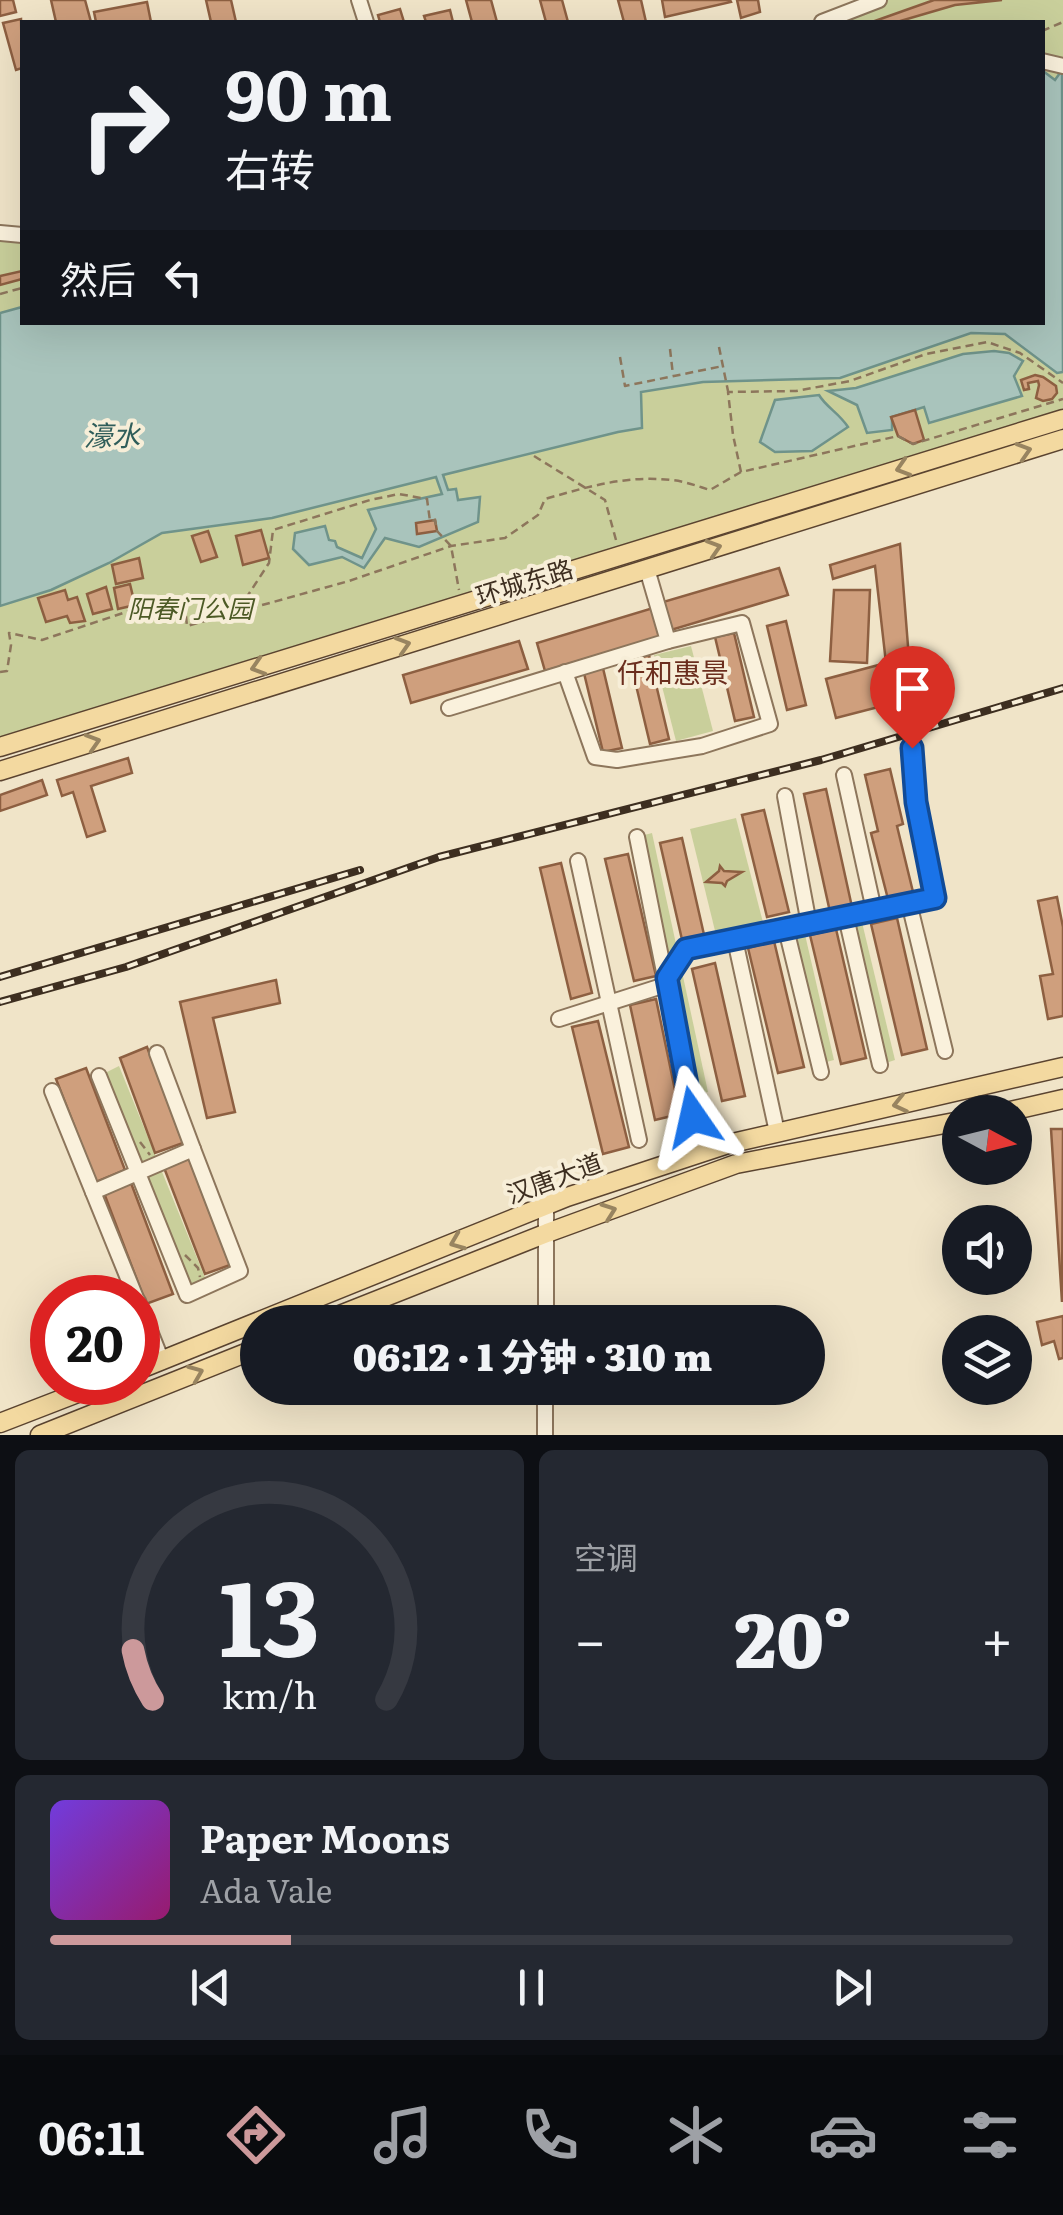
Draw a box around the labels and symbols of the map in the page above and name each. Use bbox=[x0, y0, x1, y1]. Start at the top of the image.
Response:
water label: 濠水 bbox=[84, 413, 142, 455]
one-way arrow bbox=[1015, 442, 1032, 463]
one-way arrow bbox=[895, 456, 912, 477]
one-way arrow bbox=[704, 539, 721, 560]
street label: 环城东路 bbox=[471, 549, 577, 613]
park label: 阳春门公园 bbox=[127, 589, 255, 626]
one-way arrow bbox=[394, 636, 411, 657]
pin bbox=[870, 646, 955, 749]
district label: 仟和惠景 bbox=[617, 650, 729, 692]
one-way arrow bbox=[250, 655, 267, 676]
one-way arrow bbox=[84, 733, 101, 753]
position arrow bbox=[641, 1065, 745, 1169]
one-way arrow bbox=[892, 1092, 909, 1113]
north arrow bbox=[942, 1095, 1032, 1185]
street label: 汉唐大道 bbox=[501, 1143, 607, 1211]
one-way arrow bbox=[599, 1202, 616, 1222]
one-way arrow bbox=[449, 1230, 466, 1250]
speed limit sign: 20 bbox=[30, 1275, 160, 1405]
one-way arrow bbox=[186, 1364, 204, 1384]

